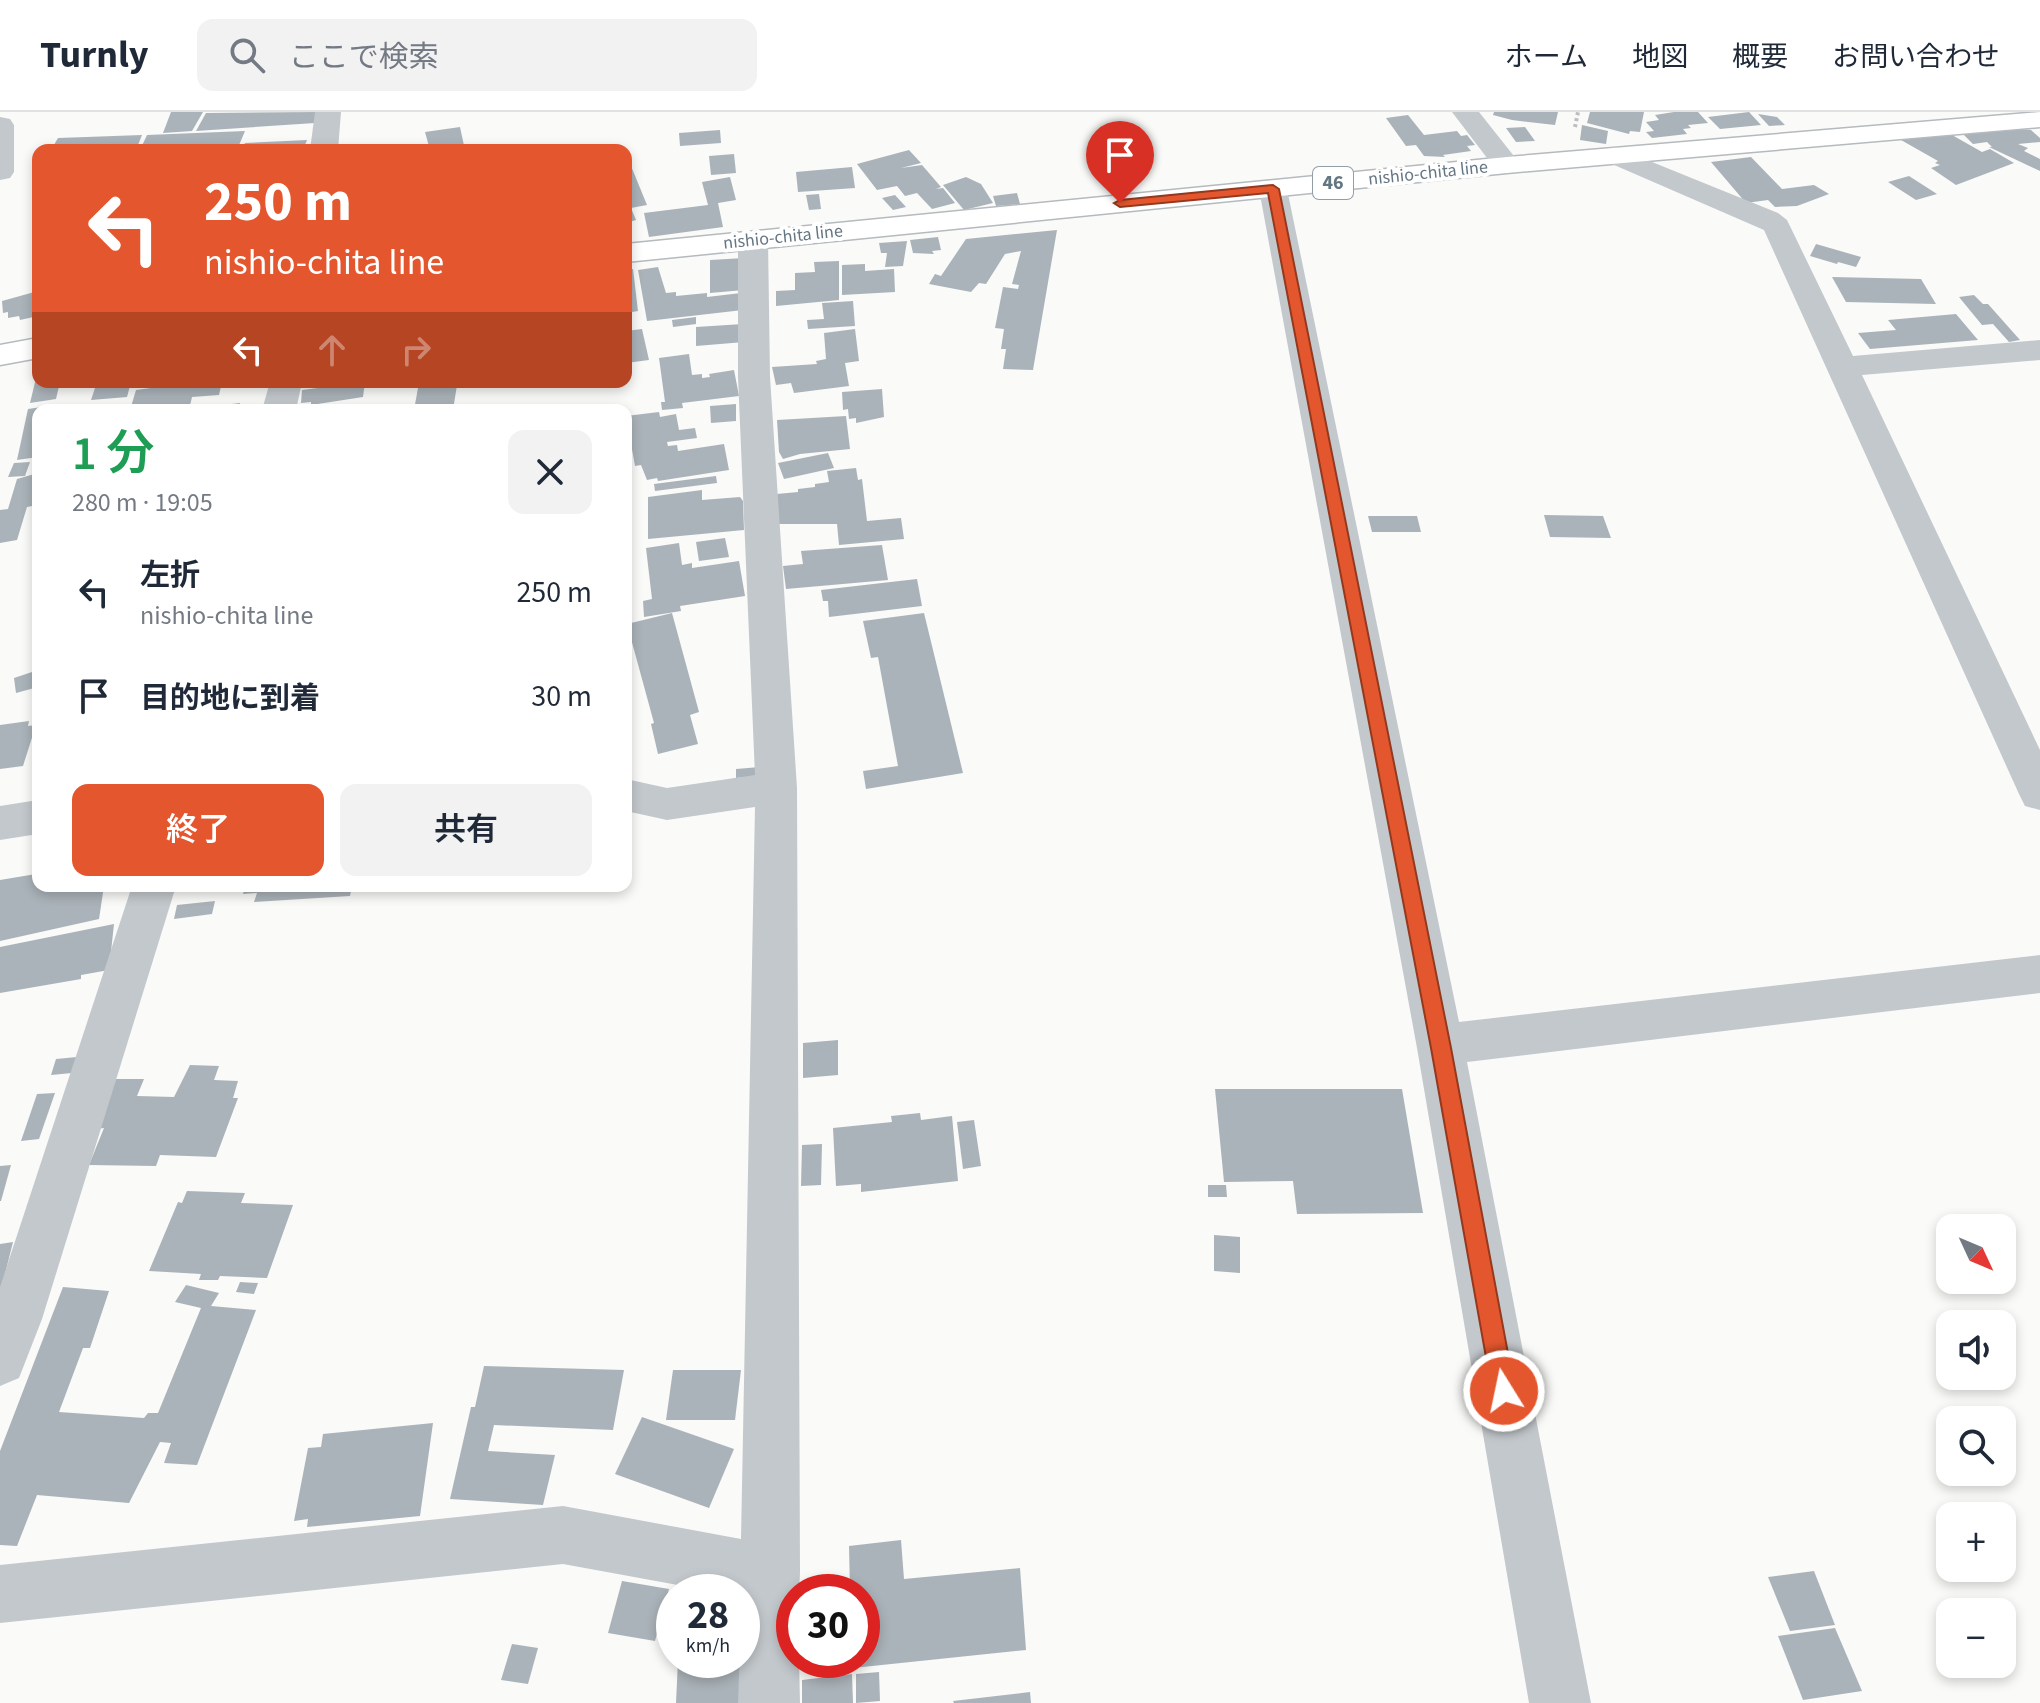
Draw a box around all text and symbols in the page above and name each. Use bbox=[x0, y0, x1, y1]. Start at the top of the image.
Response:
search box bbox=[197, 19, 757, 91]
text: Turnly bbox=[40, 28, 149, 82]
icon: search bbox=[225, 33, 269, 77]
text: ここで検索 bbox=[289, 36, 439, 79]
text: ホーム bbox=[1505, 37, 1588, 77]
text: 地図 bbox=[1632, 37, 1688, 77]
text: 概要 bbox=[1732, 37, 1788, 77]
text: お問い合わせ bbox=[1832, 37, 2000, 77]
pin bbox=[1086, 121, 1154, 203]
icon: arrive bbox=[1098, 133, 1142, 177]
street label: nishio-chita line bbox=[1367, 154, 1489, 192]
text: 250 m bbox=[204, 163, 352, 242]
road number: 46 bbox=[1313, 167, 1353, 199]
icon: left bbox=[72, 176, 176, 280]
street label: nishio-chita line bbox=[722, 218, 844, 256]
text: nishio-chita line bbox=[204, 237, 444, 288]
icon: left bbox=[226, 328, 270, 372]
icon: ahead bbox=[310, 328, 354, 372]
icon: right bbox=[394, 328, 438, 372]
text: 1 分 bbox=[72, 420, 154, 488]
button: close bbox=[508, 430, 592, 514]
text: 280 m · 19:05 bbox=[72, 484, 213, 521]
text: 左折 bbox=[140, 554, 200, 597]
icon: left bbox=[72, 570, 116, 614]
text: 250 m bbox=[516, 571, 592, 614]
text: nishio-chita line bbox=[140, 597, 313, 634]
icon: arrive bbox=[72, 674, 116, 718]
text: 30 m bbox=[531, 675, 592, 718]
text: 目的地に到着 bbox=[140, 677, 320, 720]
button: 終了 bbox=[72, 784, 324, 876]
button: 共有 bbox=[340, 784, 592, 876]
north arrow bbox=[1936, 1214, 2016, 1294]
map controls bbox=[1936, 1214, 2016, 1678]
button: sound bbox=[1936, 1310, 2016, 1390]
position arrow bbox=[1462, 1349, 1546, 1433]
button: search bbox=[1936, 1406, 2016, 1486]
button: + bbox=[1936, 1502, 2016, 1582]
speed limit sign: 30 bbox=[776, 1574, 880, 1678]
text: 28 bbox=[687, 1587, 729, 1644]
button: − bbox=[1936, 1598, 2016, 1678]
text: km/h bbox=[686, 1632, 730, 1660]

